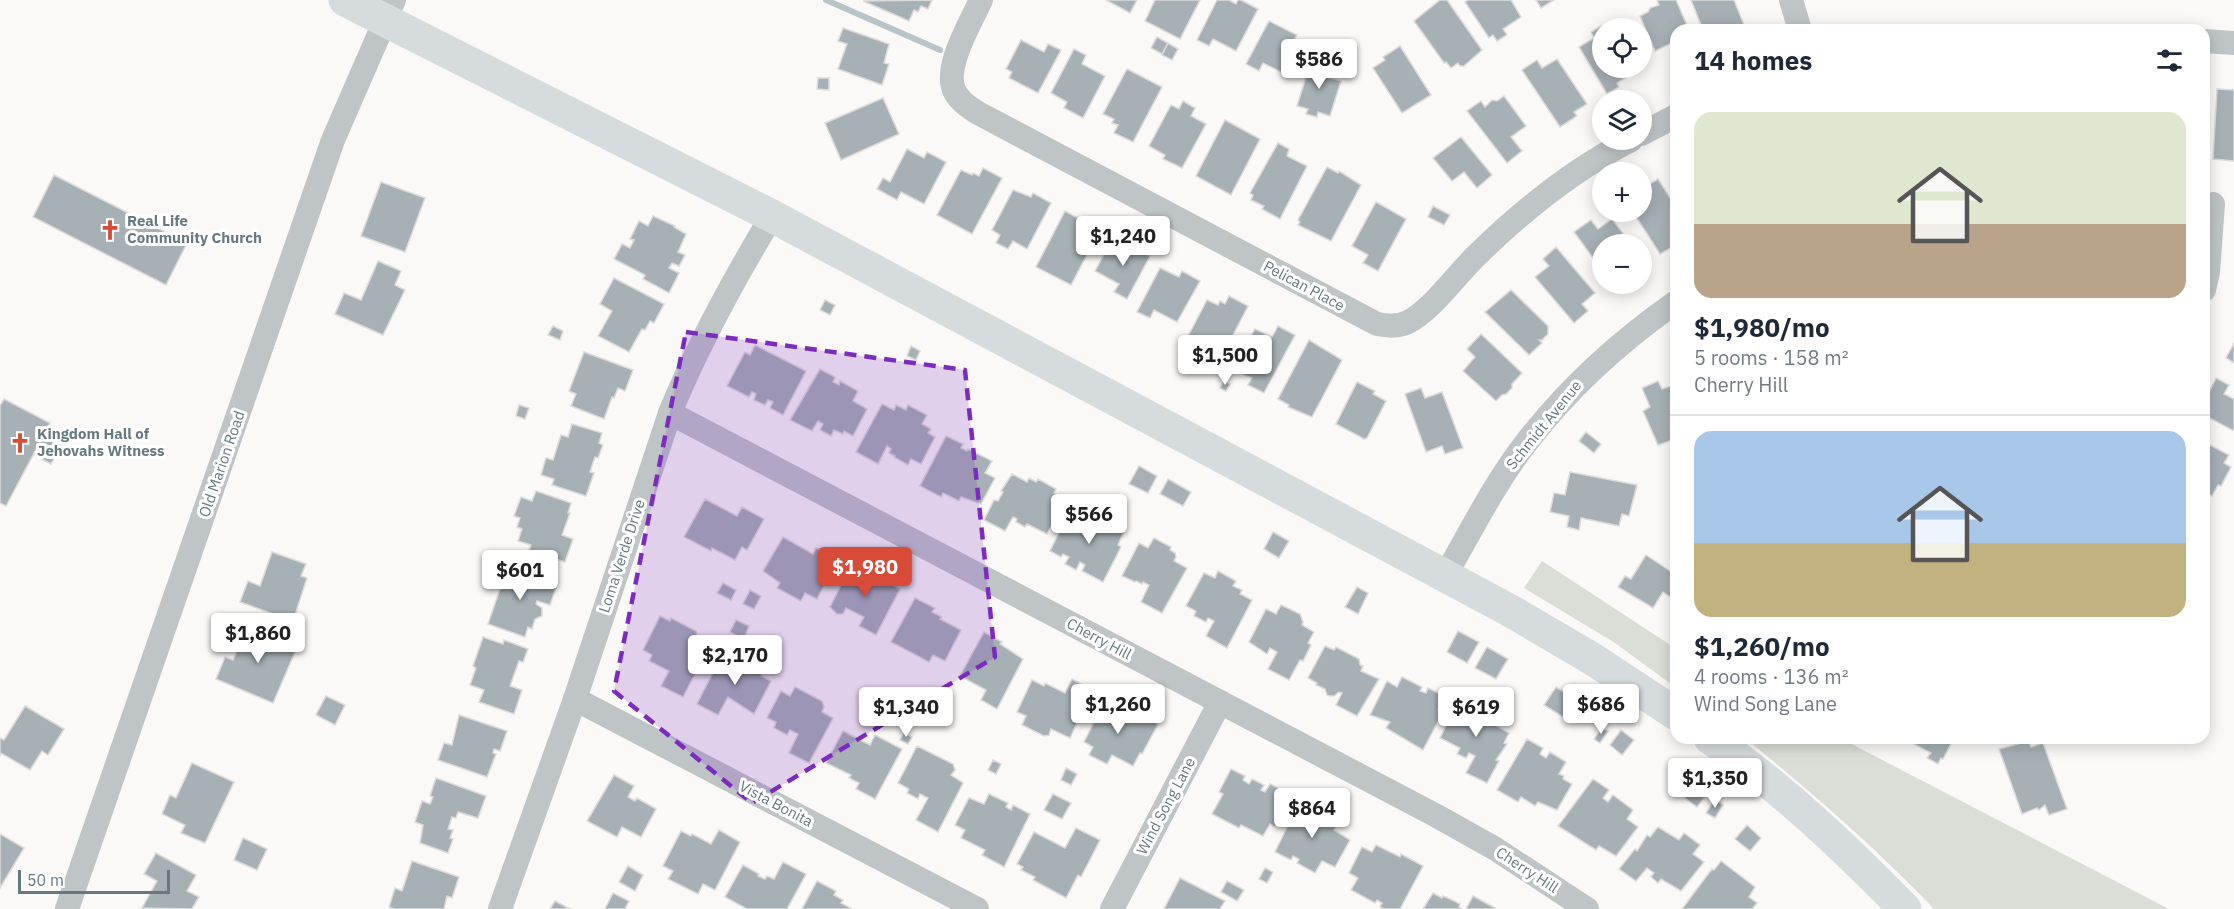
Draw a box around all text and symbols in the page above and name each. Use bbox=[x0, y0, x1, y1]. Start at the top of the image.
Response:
map controls bbox=[1592, 18, 1652, 294]
button: locate bbox=[1592, 18, 1652, 78]
pin: $586 bbox=[1283, 39, 1355, 90]
text: 14 homes bbox=[1694, 43, 1812, 77]
icon: filters bbox=[2153, 44, 2186, 77]
text: $586 bbox=[1295, 45, 1343, 72]
button: layers bbox=[1592, 90, 1652, 150]
icon: home bbox=[1886, 151, 1994, 259]
button: + bbox=[1592, 162, 1652, 222]
place label: Real Life Community Church bbox=[127, 211, 262, 247]
pin: $1,240 bbox=[1074, 216, 1172, 267]
church icon: Real Life Community Church bbox=[98, 218, 122, 242]
text: $1,240 bbox=[1090, 222, 1156, 249]
button: − bbox=[1592, 234, 1652, 294]
street label: Pelican Place bbox=[1260, 256, 1348, 315]
text: $1,980/mo bbox=[1694, 310, 1830, 344]
pin: $1,500 bbox=[1176, 335, 1274, 386]
text: $1,500 bbox=[1192, 341, 1258, 368]
text: 5 rooms · 158 m² bbox=[1694, 344, 1849, 371]
text: Cherry Hill bbox=[1694, 371, 1788, 398]
street label: Schmidt Avenue bbox=[1502, 376, 1585, 473]
street label: Old Marion Road bbox=[194, 408, 249, 520]
place label: Kingdom Hall of Jehovahs Witness bbox=[37, 424, 165, 460]
church icon: Kingdom Hall of Jehovahs Witness bbox=[8, 431, 32, 455]
icon: home bbox=[1886, 470, 1994, 578]
pin: $566 bbox=[1053, 494, 1125, 545]
street label: Loma Verde Drive bbox=[594, 497, 649, 615]
text: $566 bbox=[1065, 500, 1113, 527]
pin: $1,980 bbox=[816, 547, 914, 598]
pin: $601 bbox=[484, 550, 556, 601]
text: $1,980 bbox=[832, 553, 898, 580]
text: $601 bbox=[496, 556, 544, 583]
pin: $1,860 bbox=[209, 613, 307, 664]
street label: Cherry Hill bbox=[1064, 614, 1135, 664]
text: $1,860 bbox=[225, 619, 291, 646]
text: $1,260/mo bbox=[1694, 629, 1830, 663]
pin: $2,170 bbox=[686, 635, 784, 686]
text: $2,170 bbox=[702, 641, 768, 668]
text: 4 rooms · 136 m² bbox=[1694, 663, 1849, 690]
pin: $1,260 bbox=[1069, 684, 1167, 735]
pin: $686 bbox=[1565, 684, 1637, 735]
pin: $1,340 bbox=[857, 687, 955, 738]
pin: $619 bbox=[1440, 687, 1512, 738]
text: $1,260 bbox=[1085, 690, 1151, 717]
text: $686 bbox=[1577, 690, 1625, 717]
text: Wind Song Lane bbox=[1694, 690, 1837, 717]
text: $1,340 bbox=[873, 693, 939, 720]
text: $619 bbox=[1452, 693, 1500, 720]
street label: Wind Song Lane bbox=[1132, 754, 1199, 858]
pin: $1,350 bbox=[1666, 758, 1764, 809]
text: $1,350 bbox=[1682, 764, 1748, 791]
street label: Vista Bonita bbox=[736, 776, 816, 831]
pin: $864 bbox=[1276, 788, 1348, 839]
text: $864 bbox=[1288, 794, 1336, 821]
street label: Cherry Hill bbox=[1492, 842, 1562, 897]
scale bar bbox=[18, 867, 170, 894]
text: 50 m bbox=[27, 870, 64, 890]

